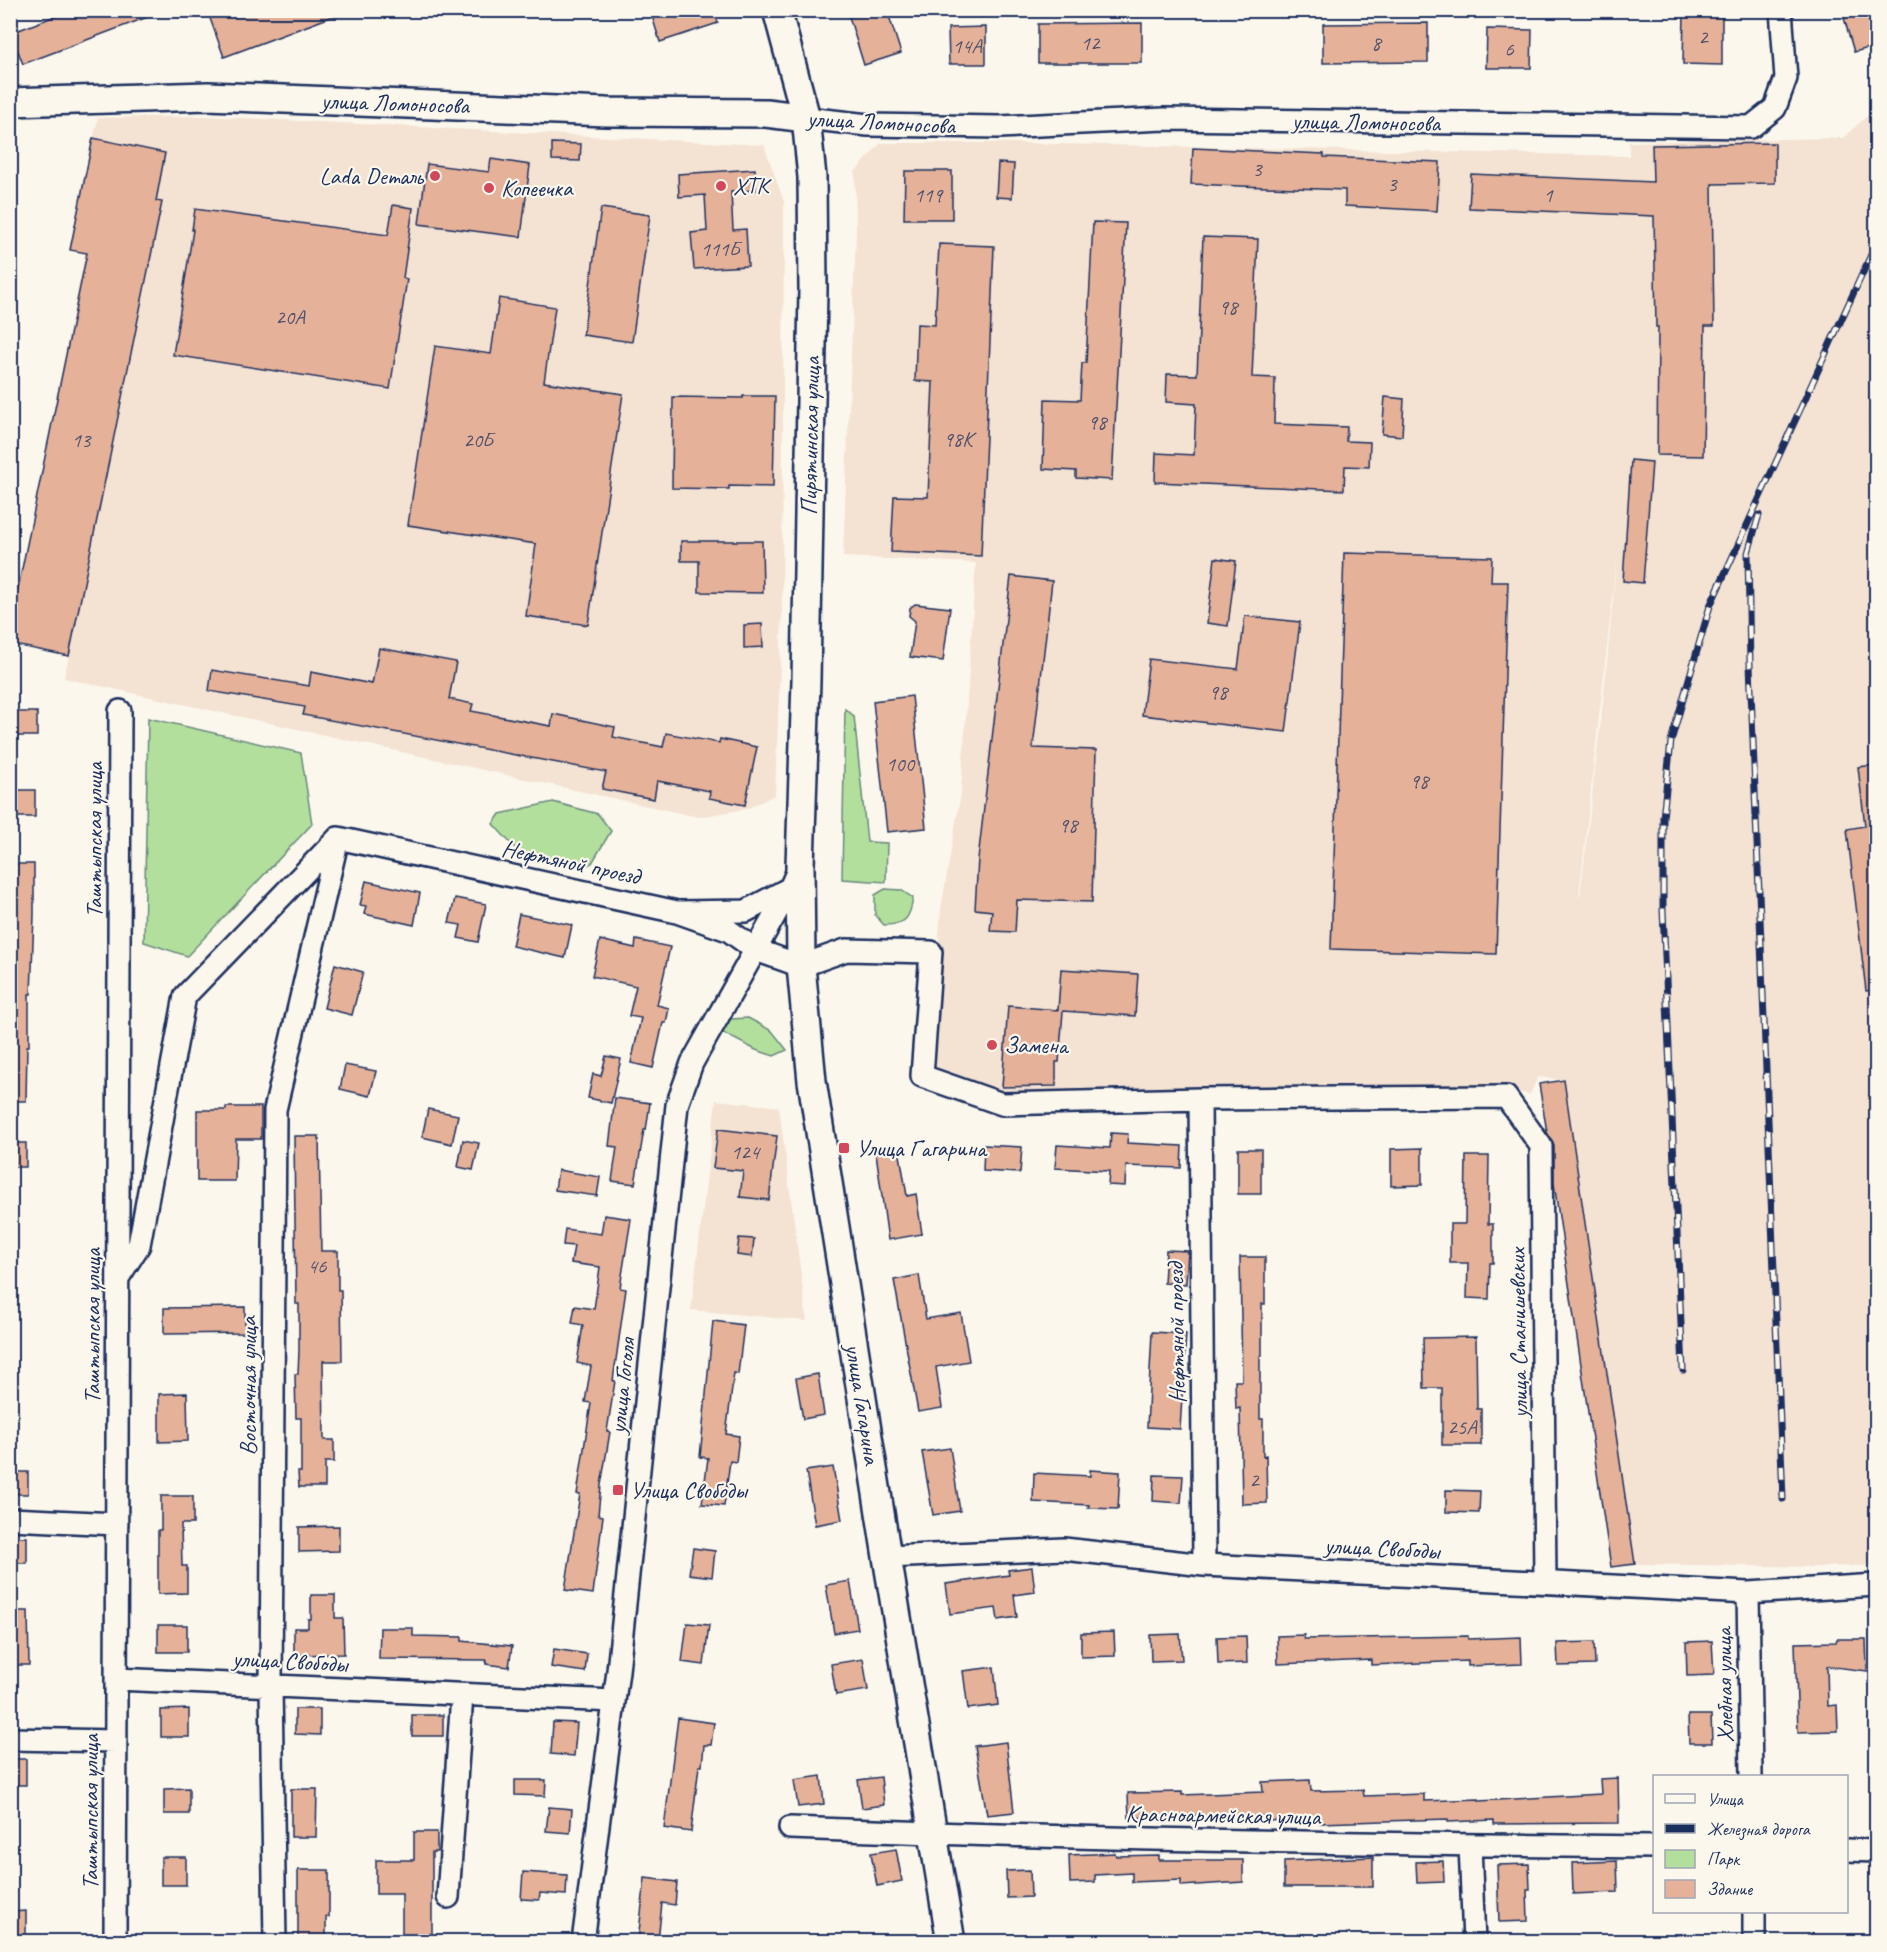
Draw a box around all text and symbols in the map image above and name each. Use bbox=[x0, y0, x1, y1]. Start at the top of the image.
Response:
house number: 2 bbox=[1698, 24, 1709, 50]
house number: 12 bbox=[1081, 30, 1101, 56]
house number: 8 bbox=[1371, 30, 1383, 56]
house number: 14А bbox=[952, 33, 983, 59]
house number: 6 bbox=[1504, 36, 1514, 62]
street label: улица Ломоносова bbox=[318, 85, 471, 121]
street label: улица Ломоносова bbox=[804, 103, 957, 141]
street label: улица Ломоносова bbox=[1290, 106, 1442, 138]
house number: 3 bbox=[1252, 156, 1263, 182]
place label: Lada Dеталь bbox=[319, 161, 425, 191]
marker: Lada Dеталь bbox=[428, 169, 442, 183]
place label: ХТК bbox=[733, 171, 773, 201]
house number: 3 bbox=[1387, 171, 1398, 197]
place label: Копеечка bbox=[501, 173, 574, 203]
marker: ХТК bbox=[714, 179, 728, 193]
marker: Копеечка bbox=[482, 181, 496, 195]
house number: 119 bbox=[914, 182, 944, 208]
house number: 1 bbox=[1543, 182, 1554, 208]
house number: 111Б bbox=[700, 236, 743, 262]
house number: 98 bbox=[1219, 294, 1240, 320]
house number: 20А bbox=[275, 304, 306, 330]
street label: Пирятинская улица bbox=[794, 355, 826, 515]
house number: 98 bbox=[1088, 409, 1109, 435]
house number: 98К bbox=[943, 426, 977, 452]
house number: 13 bbox=[72, 427, 92, 453]
house number: 20Б bbox=[463, 427, 496, 453]
house number: 98 bbox=[1209, 679, 1230, 705]
house number: 100 bbox=[886, 751, 916, 777]
street label: Таштыпская улица bbox=[79, 761, 109, 918]
house number: 98 bbox=[1410, 768, 1431, 794]
house number: 98 bbox=[1059, 812, 1080, 838]
street label: Нефтяной проезд bbox=[499, 833, 645, 892]
place label: Замена bbox=[1004, 1030, 1070, 1060]
marker: Замена bbox=[985, 1038, 999, 1052]
place label: Улица Гагарина bbox=[856, 1133, 988, 1163]
house number: 124 bbox=[731, 1139, 762, 1165]
marker: Улица Гагарина bbox=[837, 1141, 851, 1155]
street label: улица Станишевских bbox=[1501, 1246, 1535, 1420]
street label: Таштыпская улица bbox=[77, 1247, 107, 1404]
house number: 46 bbox=[308, 1253, 327, 1279]
street label: Нефтяной проезд bbox=[1160, 1260, 1192, 1404]
street label: Восточная улица bbox=[233, 1315, 263, 1455]
street label: улица Гоголя bbox=[602, 1335, 642, 1437]
street label: улица Гагарина bbox=[838, 1340, 888, 1468]
house number: 25А bbox=[1447, 1414, 1478, 1440]
house number: 2 bbox=[1249, 1467, 1260, 1493]
place label: Улица Свободы bbox=[630, 1475, 749, 1505]
marker: Улица Свободы bbox=[611, 1483, 625, 1497]
street label: улица Свободы bbox=[1322, 1530, 1443, 1566]
street label: Хлебная улица bbox=[1708, 1625, 1740, 1743]
street label: улица Свободы bbox=[230, 1643, 351, 1679]
street label: Таштыпская улица bbox=[75, 1733, 105, 1890]
legend bbox=[1653, 1775, 1848, 1913]
text: Улица bbox=[1707, 1788, 1744, 1810]
street label: Красноармейская улица bbox=[1125, 1798, 1322, 1832]
text: Железная дорога bbox=[1707, 1818, 1811, 1841]
text: Парк bbox=[1707, 1848, 1741, 1870]
text: Здание bbox=[1707, 1878, 1753, 1900]

